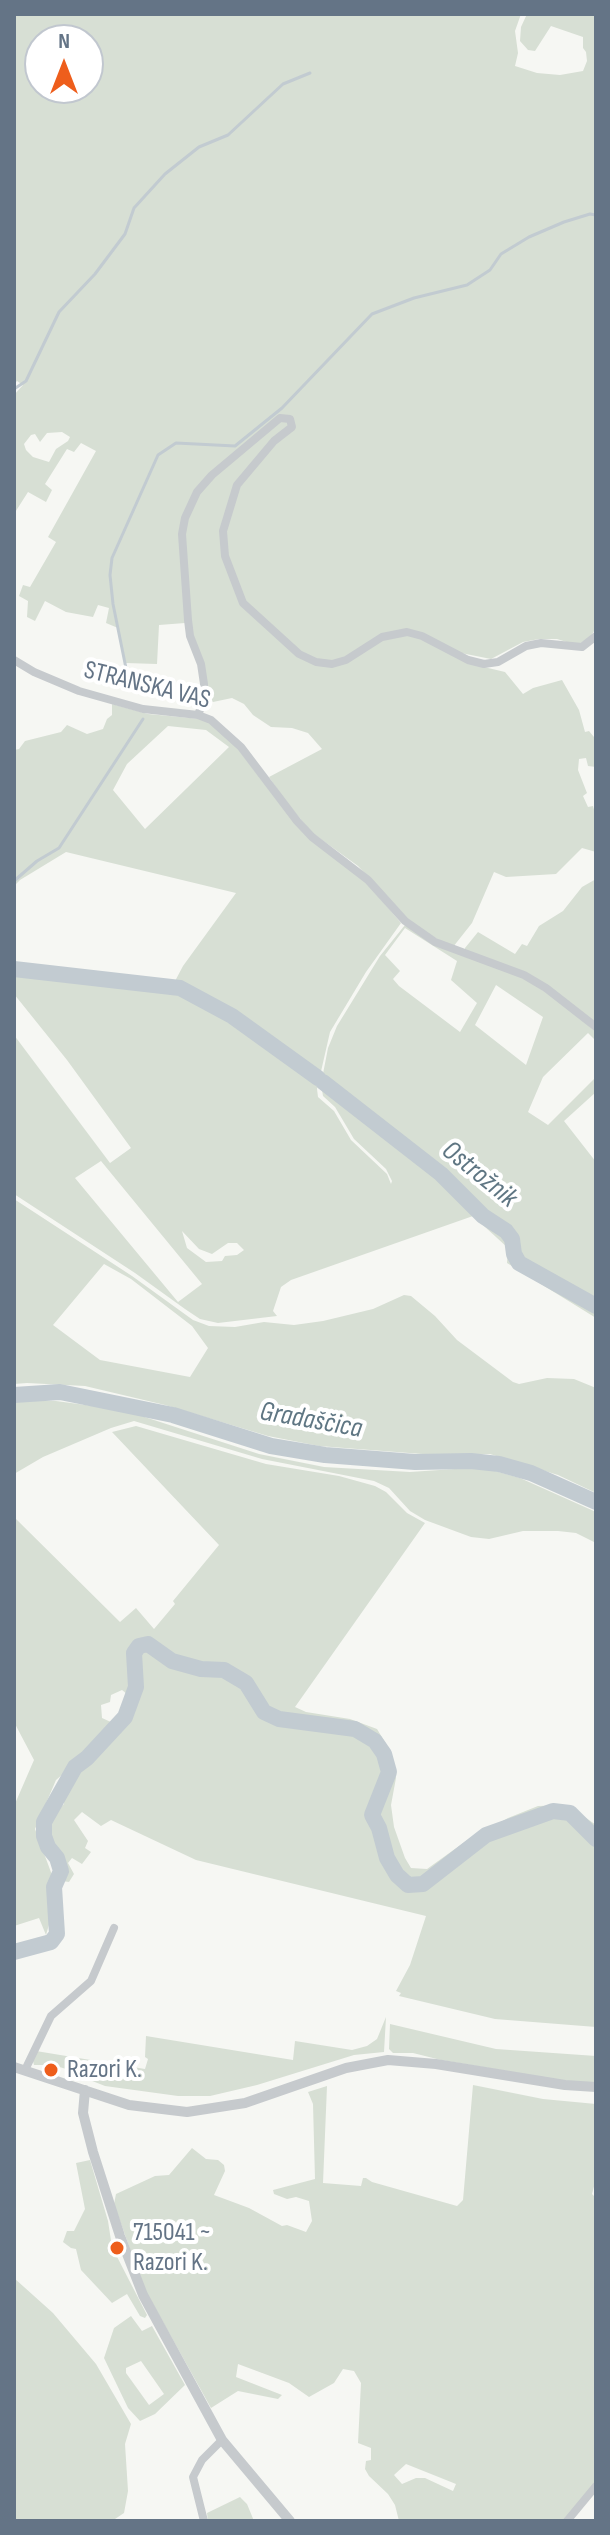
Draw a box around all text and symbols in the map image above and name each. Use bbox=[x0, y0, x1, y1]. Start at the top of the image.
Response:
north arrow bbox=[24, 24, 104, 104]
text: N bbox=[58, 28, 70, 55]
street label: STRANSKA VAS bbox=[81, 655, 213, 717]
water label: Ostrožnik bbox=[434, 1134, 524, 1216]
water label: Gradaščica bbox=[257, 1395, 365, 1447]
place label: Razori K. bbox=[67, 2054, 142, 2086]
marker: Razori K. bbox=[42, 2061, 60, 2079]
place label: 715041 ~ Razori K. bbox=[133, 2217, 212, 2278]
marker: 715041 ~ Razori K. bbox=[108, 2239, 126, 2257]

